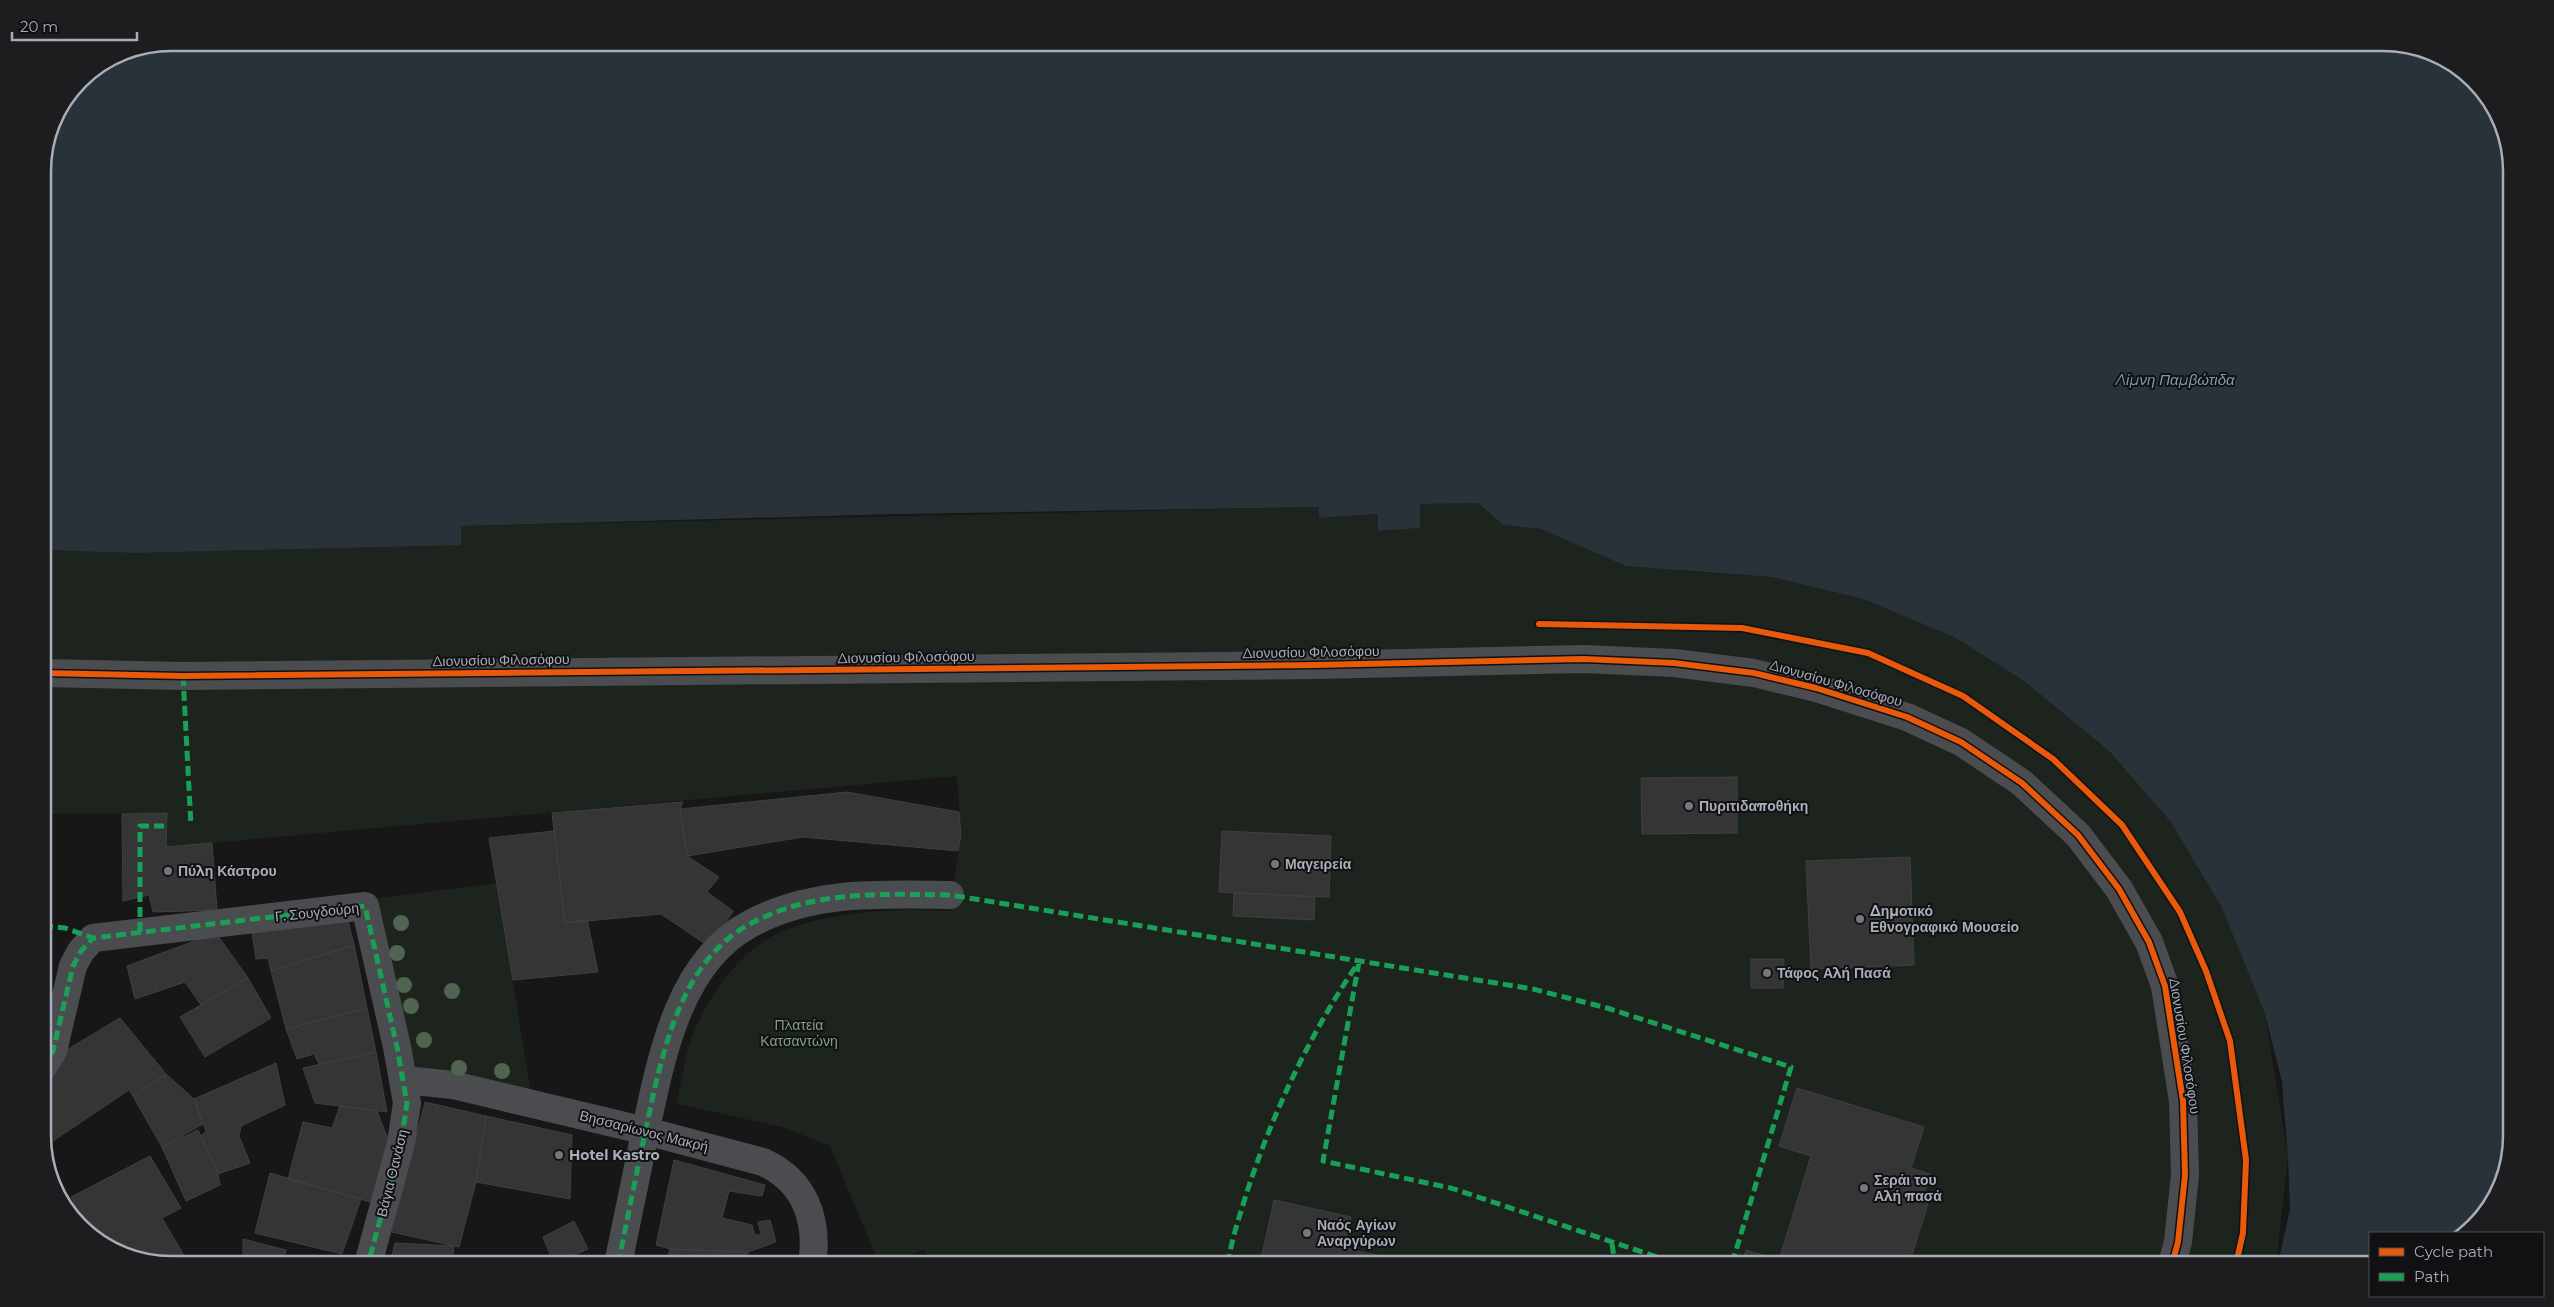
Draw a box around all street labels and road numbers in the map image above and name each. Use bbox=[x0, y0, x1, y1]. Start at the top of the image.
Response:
street label: Διονυσίου Φιλοσόφου bbox=[1242, 642, 1380, 662]
street label: Διονυσίου Φιλοσόφου bbox=[837, 647, 975, 667]
street label: Διονυσίου Φιλοσόφου bbox=[432, 650, 570, 670]
street label: Διονυσίου Φιλοσόφου bbox=[1768, 655, 1904, 711]
street label: Γ. Σουγδούρη bbox=[274, 899, 360, 925]
street label: Διονυσίου Φιλοσόφου bbox=[2165, 977, 2205, 1115]
street label: Βησσαρίωνος Μακρή bbox=[578, 1106, 710, 1156]
street label: Βάγια Θανάση bbox=[372, 1127, 412, 1219]

